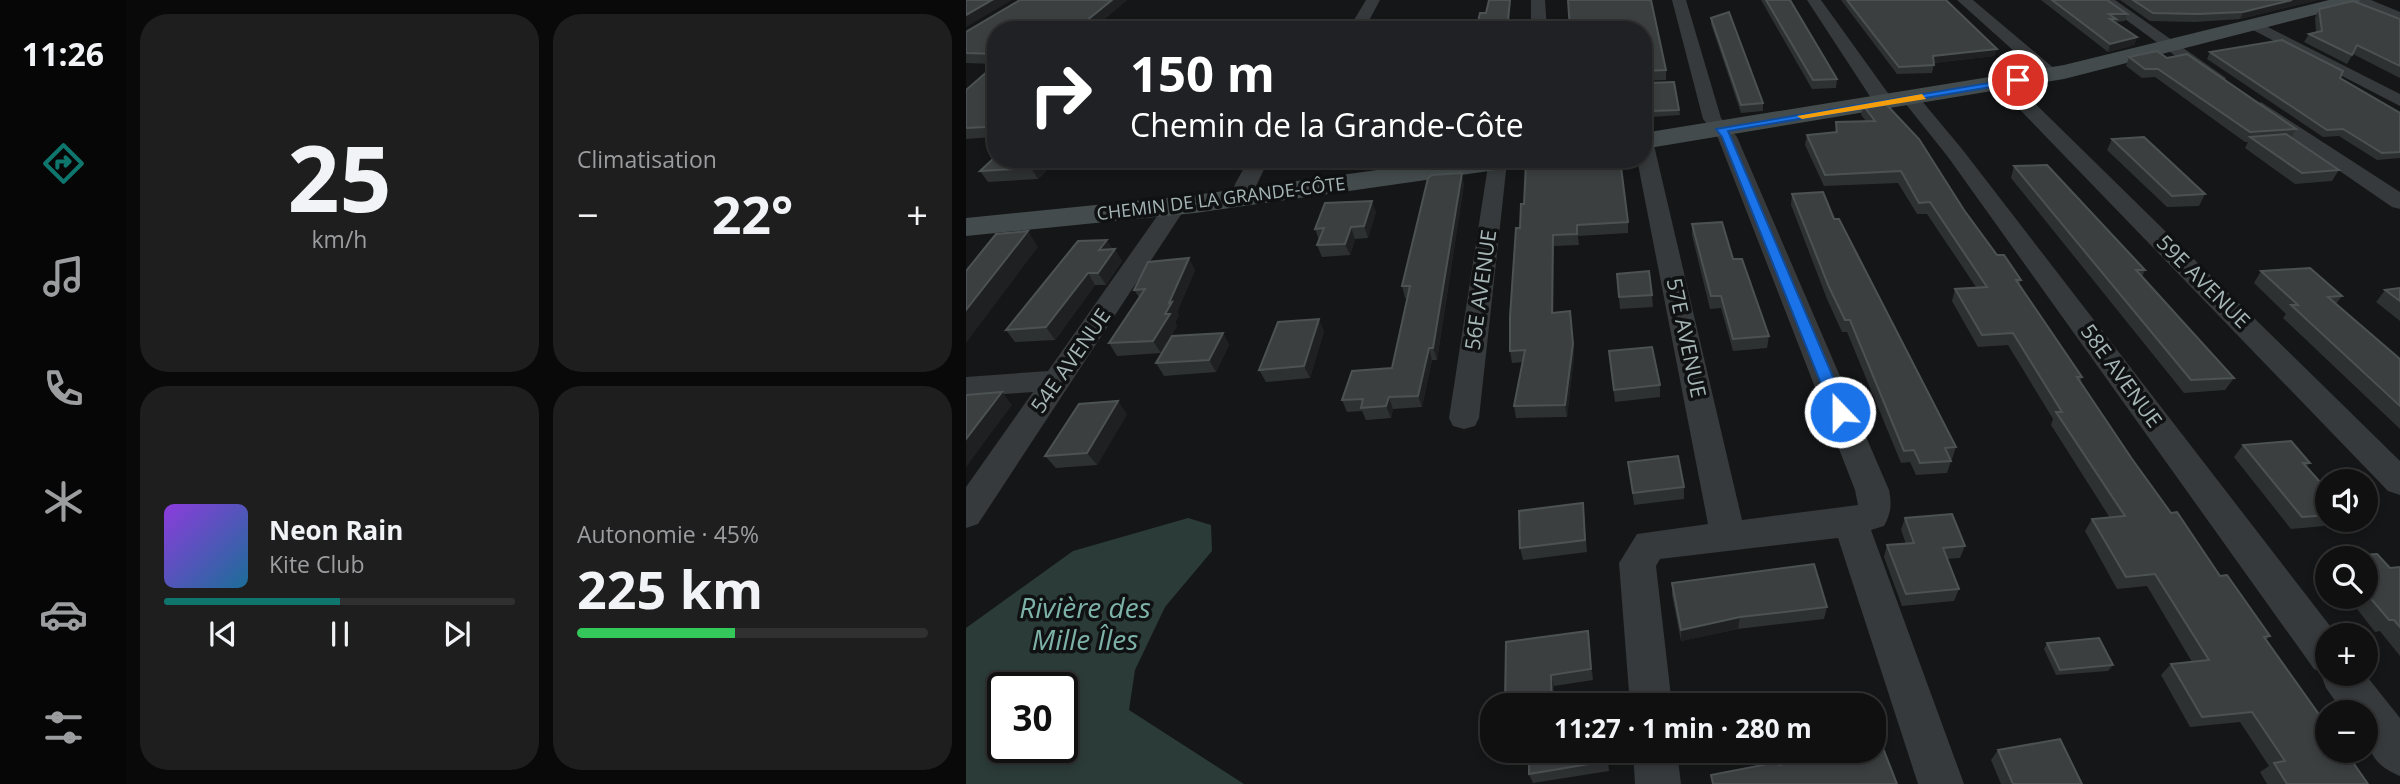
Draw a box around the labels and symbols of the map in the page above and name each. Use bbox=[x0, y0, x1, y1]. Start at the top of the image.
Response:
pin bbox=[1988, 50, 2048, 110]
street label: CHEMIN DE LA GRANDE-CÔTE bbox=[1095, 171, 1347, 225]
street label: 56E AVENUE bbox=[1458, 228, 1502, 352]
street label: 59E AVENUE bbox=[2151, 228, 2257, 334]
street label: 57E AVENUE bbox=[1661, 276, 1713, 400]
street label: 54E AVENUE bbox=[1024, 303, 1116, 418]
street label: 58E AVENUE bbox=[2075, 318, 2169, 433]
position arrow bbox=[1803, 375, 1877, 449]
water label: Rivière des Mille Îles bbox=[1019, 588, 1151, 658]
speed limit sign: 30 bbox=[987, 672, 1078, 763]

